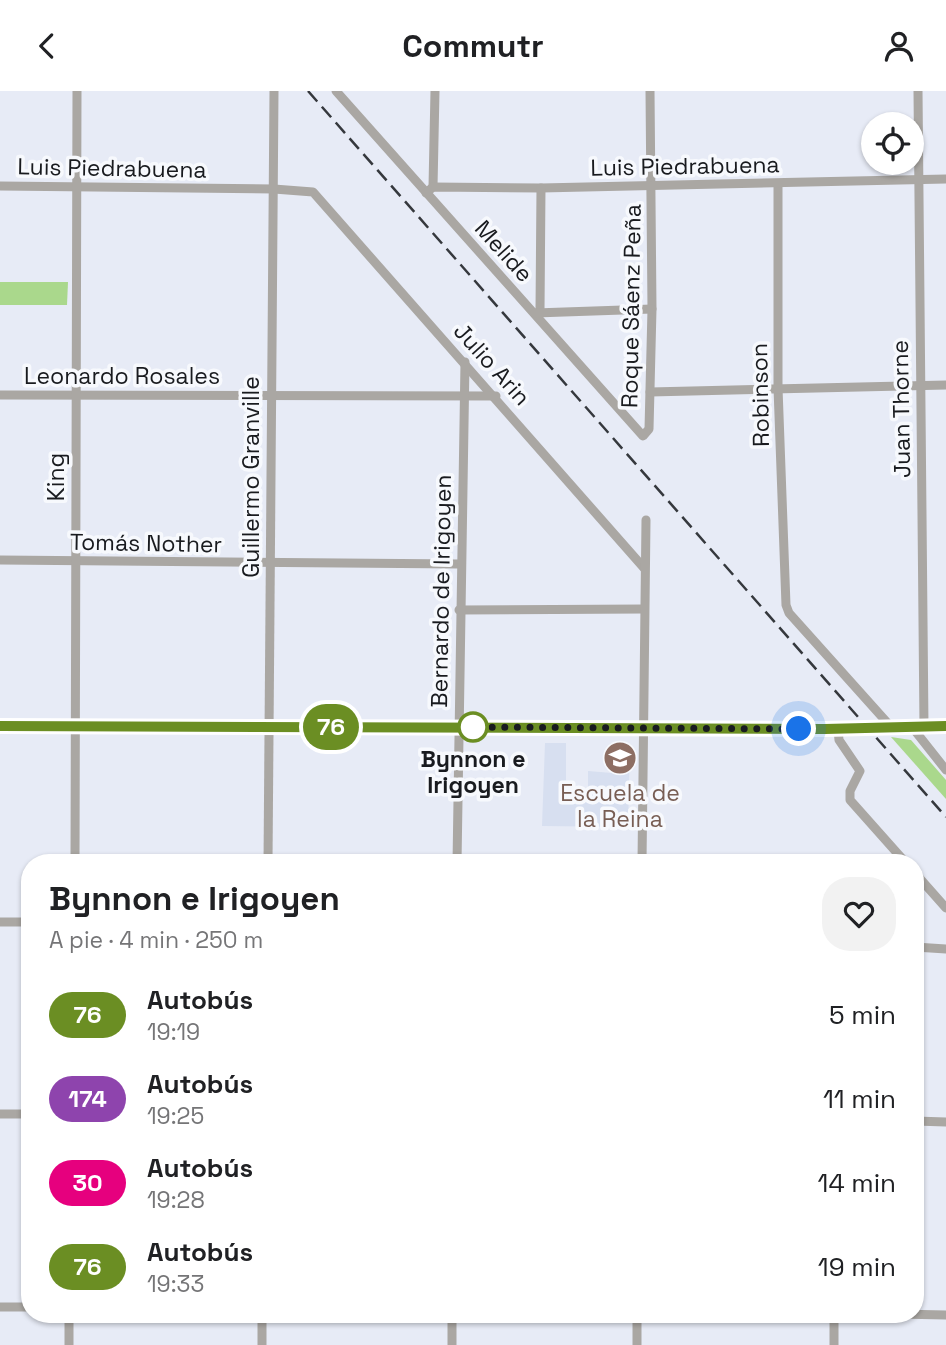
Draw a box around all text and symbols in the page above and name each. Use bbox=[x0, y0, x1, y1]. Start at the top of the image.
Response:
text: Commutr bbox=[402, 26, 544, 66]
icon: back bbox=[28, 27, 66, 65]
icon: person bbox=[880, 27, 918, 65]
map controls bbox=[861, 112, 924, 175]
button: locate bbox=[861, 112, 924, 175]
street label: Luis Piedrabuena bbox=[590, 149, 780, 183]
street label: Luis Piedrabuena bbox=[17, 151, 207, 185]
street label: Roque Sáenz Peña bbox=[614, 204, 648, 408]
street label: Melide bbox=[468, 214, 540, 288]
street label: Julio Arin bbox=[447, 316, 537, 412]
street label: Juan Thorne bbox=[885, 340, 917, 478]
street label: Robinson bbox=[744, 343, 776, 447]
street label: Leonardo Rosales bbox=[24, 361, 220, 391]
street label: Guillermo Granville bbox=[236, 376, 266, 578]
street label: King bbox=[41, 453, 71, 501]
street label: Bernardo de Irigoyen bbox=[424, 474, 458, 708]
street label: Tomás Nother bbox=[70, 527, 222, 559]
line badge: 76 bbox=[300, 704, 362, 750]
text: 76 bbox=[317, 711, 345, 742]
your location bbox=[781, 711, 816, 746]
marker: Bynnon e Irigoyen bbox=[458, 712, 488, 742]
school or university icon: Escuela de la Reina bbox=[601, 739, 639, 777]
place label: Bynnon e Irigoyen bbox=[420, 744, 526, 800]
place label: Escuela de la Reina bbox=[560, 778, 680, 834]
button: heart bbox=[822, 877, 896, 951]
text: Bynnon e Irigoyen bbox=[49, 878, 340, 920]
text: A pie · 4 min · 250 m bbox=[49, 925, 263, 955]
text: Autobús bbox=[147, 983, 253, 1017]
text: 5 min bbox=[829, 998, 896, 1032]
text: 76 bbox=[73, 999, 102, 1030]
text: 19:19 bbox=[147, 1017, 200, 1047]
text: Autobús bbox=[147, 1067, 253, 1101]
text: 11 min bbox=[823, 1082, 896, 1116]
text: 174 bbox=[68, 1083, 107, 1114]
text: 19:25 bbox=[147, 1101, 204, 1131]
text: Autobús bbox=[147, 1151, 253, 1185]
text: 14 min bbox=[818, 1166, 896, 1200]
text: 30 bbox=[72, 1167, 103, 1198]
text: 19:28 bbox=[147, 1185, 205, 1215]
text: Autobús bbox=[147, 1235, 253, 1269]
text: 19 min bbox=[818, 1250, 896, 1284]
text: 76 bbox=[73, 1251, 102, 1282]
text: 19:33 bbox=[147, 1269, 204, 1299]

